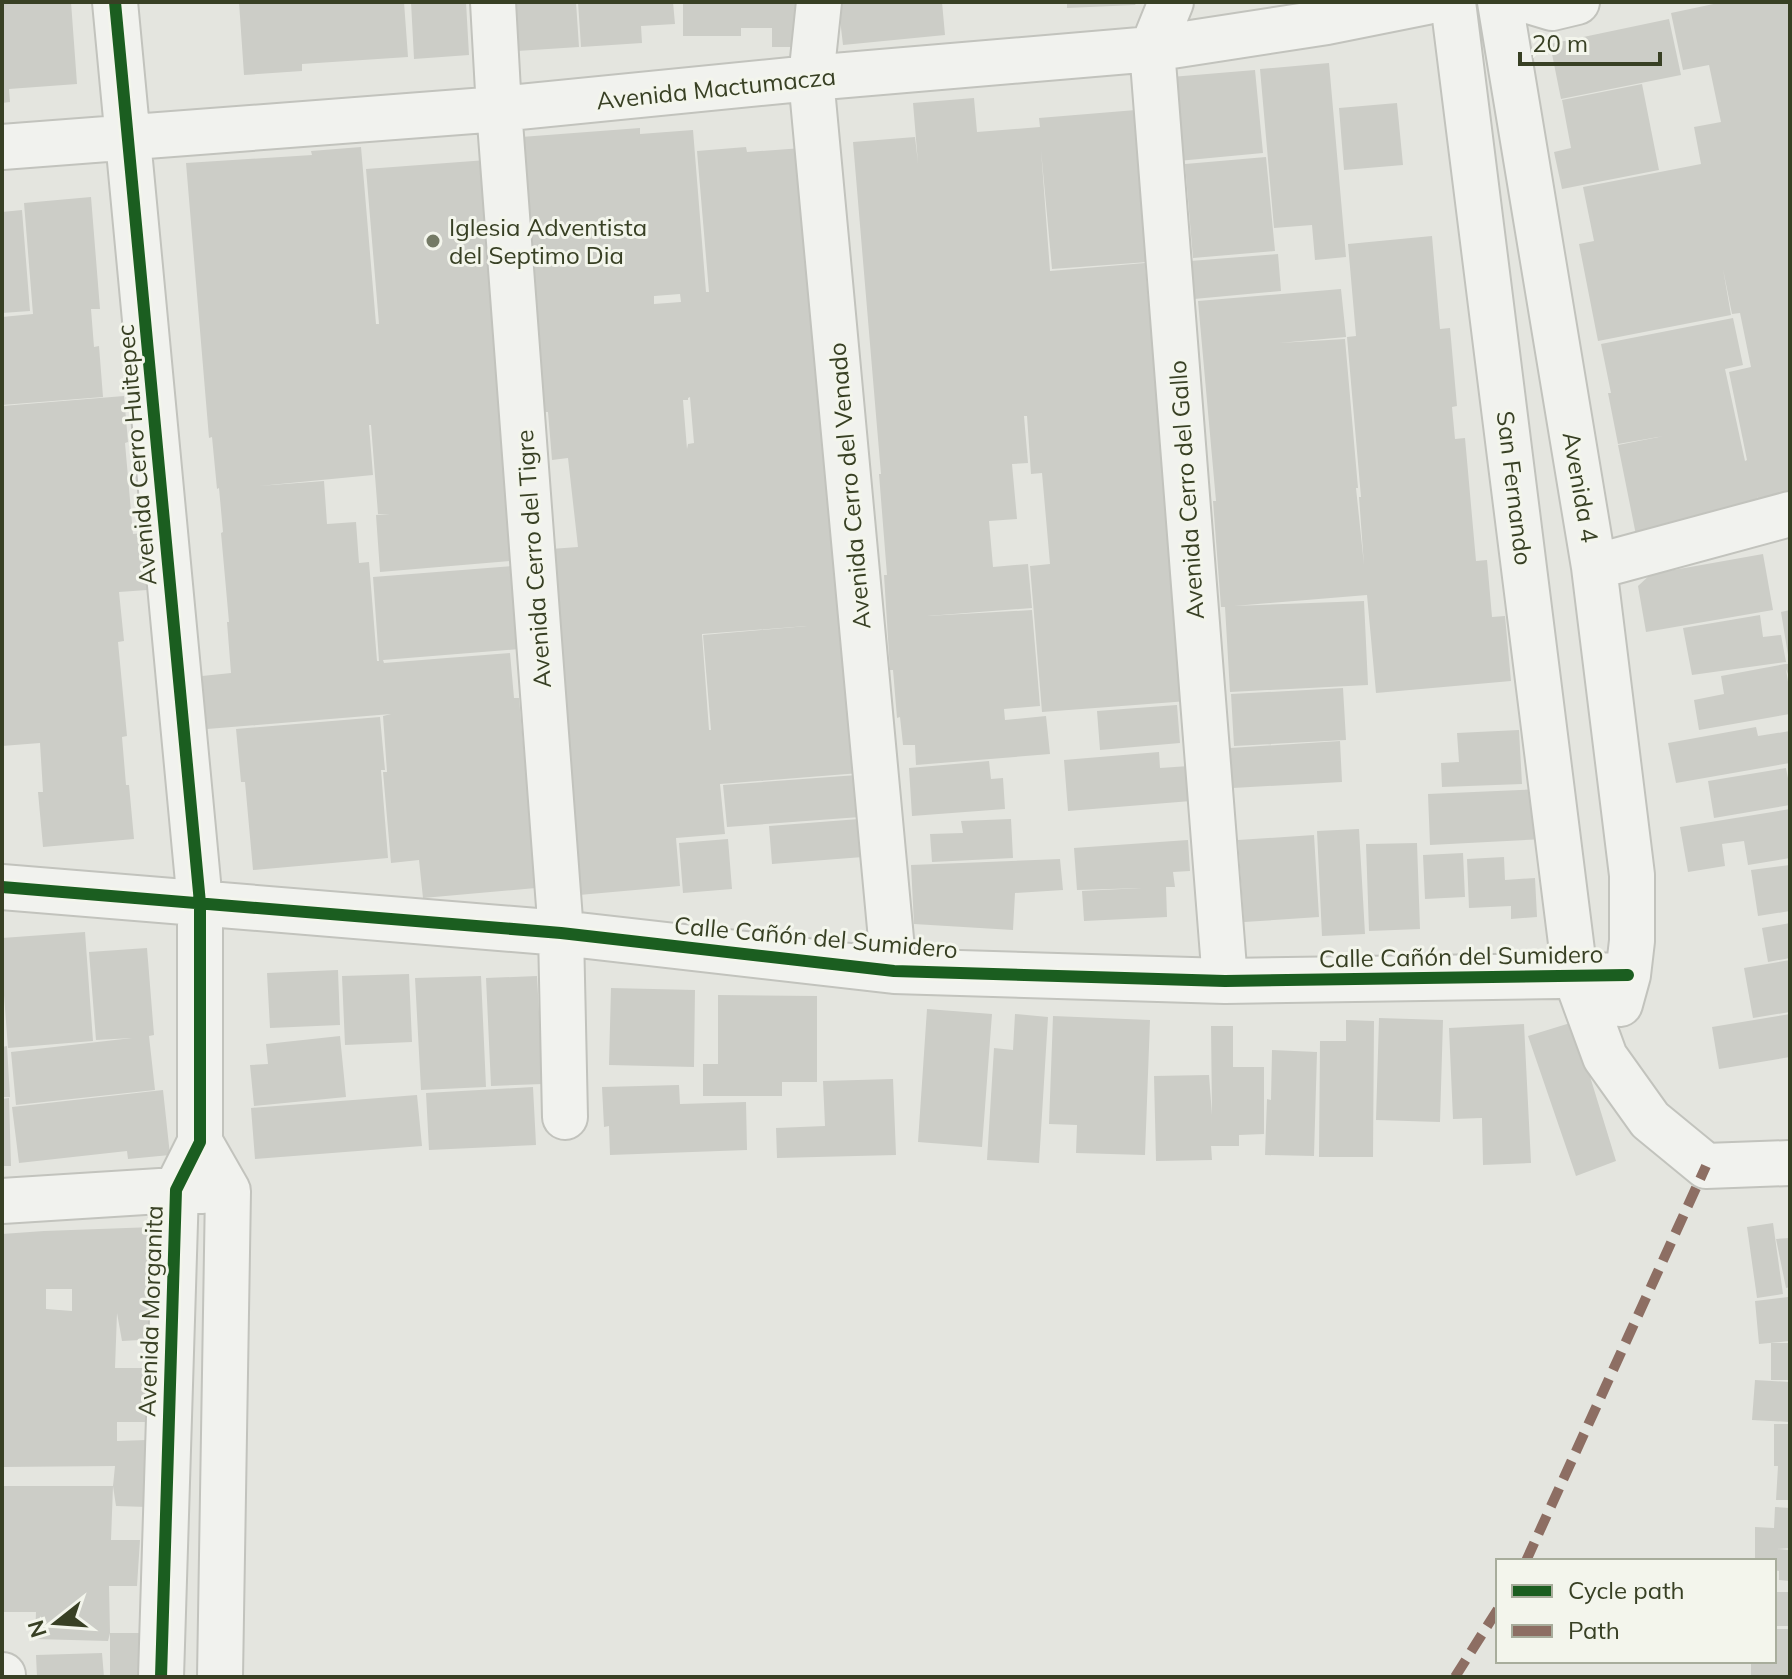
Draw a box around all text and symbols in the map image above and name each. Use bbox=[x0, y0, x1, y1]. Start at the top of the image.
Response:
scale bar bbox=[1520, 16, 1660, 66]
text: 20 m bbox=[1532, 28, 1588, 58]
street label: Avenida Mactumacza bbox=[595, 61, 837, 115]
place label: Iglesia Adventista del Septimo Dia bbox=[449, 212, 647, 270]
marker: Iglesia Adventista del Septimo Dia bbox=[424, 232, 442, 250]
street label: Avenida Cerro Huitepec bbox=[110, 323, 162, 587]
street label: Avenida Cerro del Venado bbox=[822, 341, 876, 631]
street label: Avenida Cerro del Gallo bbox=[1162, 359, 1210, 621]
street label: San Fernando bbox=[1491, 409, 1539, 567]
street label: Avenida Cerro del Tigre bbox=[509, 429, 557, 689]
street label: Avenida 4 bbox=[1557, 429, 1605, 545]
street label: Calle Cañón del Sumidero bbox=[673, 910, 959, 964]
street label: Calle Cañón del Sumidero bbox=[1319, 939, 1603, 973]
street label: Avenida Morganita bbox=[131, 1205, 169, 1417]
legend bbox=[1496, 1559, 1776, 1663]
text: Cycle path bbox=[1568, 1575, 1685, 1605]
north arrow bbox=[16, 1583, 96, 1663]
text: Path bbox=[1568, 1615, 1620, 1645]
text: N bbox=[21, 1617, 53, 1641]

